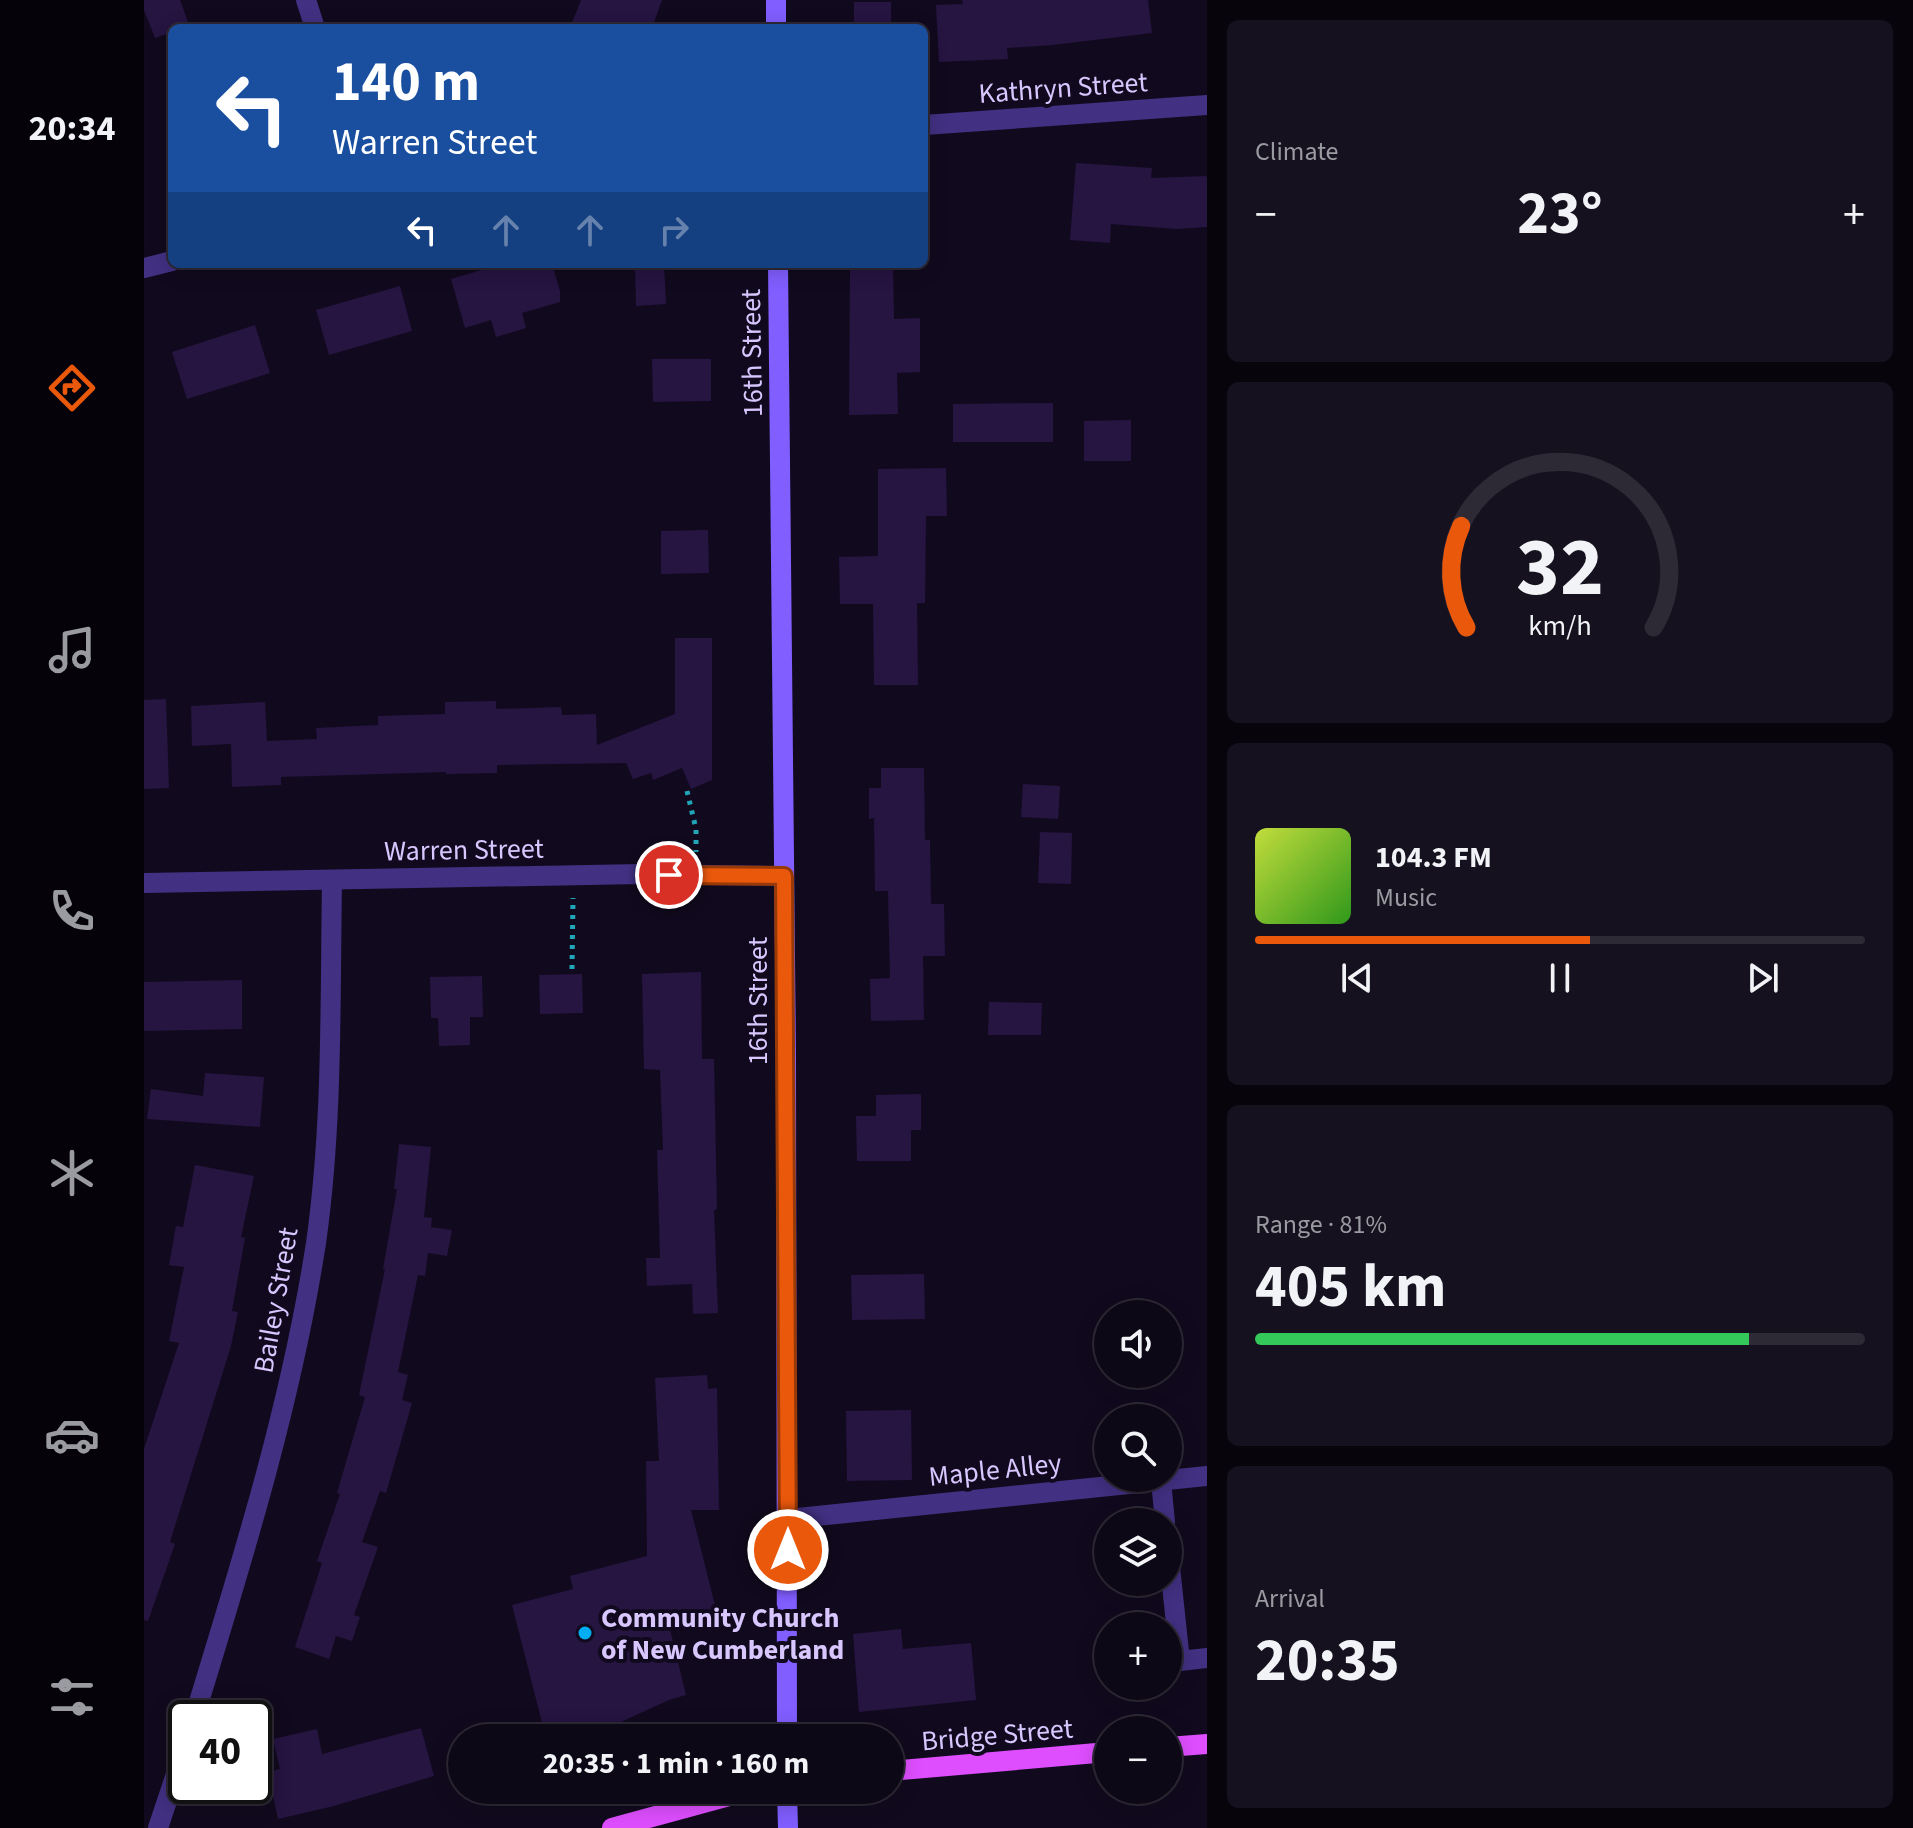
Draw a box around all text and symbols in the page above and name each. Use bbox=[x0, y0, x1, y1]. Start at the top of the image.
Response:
text: 140 m bbox=[332, 43, 480, 122]
icon: left bbox=[200, 56, 304, 160]
street label: Kathryn Street bbox=[977, 62, 1149, 114]
text: 20:34 bbox=[29, 103, 115, 154]
text: Warren Street bbox=[332, 117, 537, 168]
text: Climate bbox=[1255, 133, 1339, 170]
text: 23° bbox=[1517, 172, 1603, 257]
text: − bbox=[1255, 184, 1277, 247]
text: + bbox=[1843, 184, 1865, 247]
icon: left bbox=[400, 208, 444, 252]
icon: ahead bbox=[484, 208, 528, 252]
icon: ahead bbox=[568, 208, 612, 252]
icon: right bbox=[652, 208, 696, 252]
street label: 16th Street bbox=[731, 288, 773, 417]
icon: directions bbox=[44, 360, 100, 416]
text: 32 bbox=[1516, 509, 1604, 627]
text: km/h bbox=[1528, 607, 1592, 647]
icon: music bbox=[44, 622, 100, 678]
street label: Warren Street bbox=[384, 829, 545, 871]
text: 104.3 FM bbox=[1375, 836, 1492, 879]
pin bbox=[635, 841, 703, 909]
icon: arrive bbox=[647, 853, 691, 897]
text: Music bbox=[1375, 879, 1437, 916]
icon: phone bbox=[44, 883, 100, 939]
street label: 16th Street bbox=[738, 936, 778, 1065]
icon: previous bbox=[1335, 956, 1379, 1000]
icon: pause bbox=[1538, 956, 1582, 1000]
icon: next bbox=[1741, 956, 1785, 1000]
icon: climate bbox=[44, 1145, 100, 1201]
text: Range · 81% bbox=[1255, 1206, 1387, 1243]
street label: Bailey Street bbox=[243, 1224, 309, 1376]
text: 405 km bbox=[1255, 1245, 1446, 1330]
map controls bbox=[1094, 1300, 1182, 1804]
button: sound bbox=[1094, 1300, 1182, 1388]
button: search bbox=[1094, 1404, 1182, 1492]
icon: car bbox=[44, 1407, 100, 1463]
street label: Maple Alley bbox=[927, 1443, 1063, 1497]
position arrow bbox=[746, 1508, 830, 1592]
button: layers bbox=[1094, 1508, 1182, 1596]
text: Arrival bbox=[1255, 1580, 1325, 1617]
place label: Community Church of New Cumberland bbox=[601, 1598, 844, 1670]
button: + bbox=[1094, 1612, 1182, 1700]
text: 20:35 bbox=[1255, 1619, 1400, 1704]
marker: Community Church of New Cumberland bbox=[576, 1624, 594, 1642]
icon: filters bbox=[44, 1669, 100, 1725]
speed limit sign: 40 bbox=[168, 1700, 272, 1804]
street label: Bridge Street bbox=[920, 1708, 1075, 1762]
button: − bbox=[1094, 1716, 1182, 1804]
text: 20:35 · 1 min · 160 m bbox=[543, 1742, 809, 1785]

